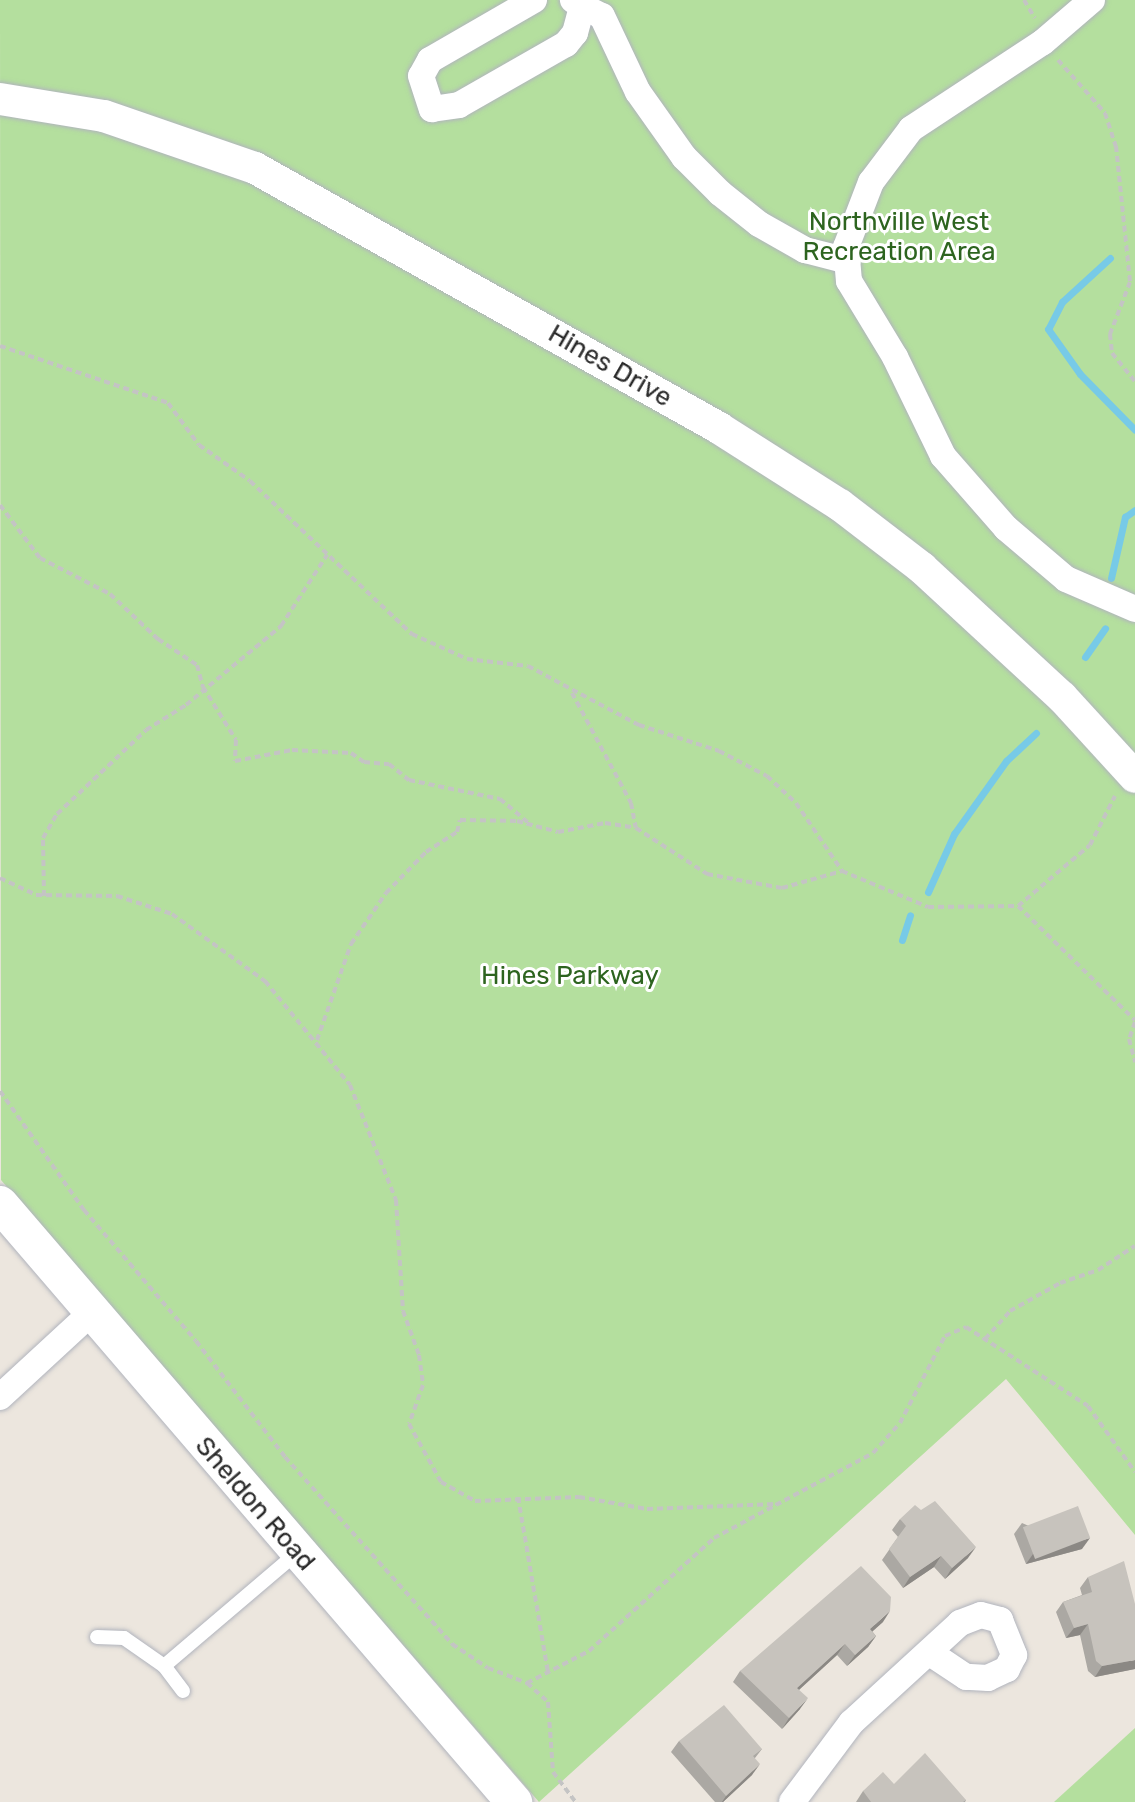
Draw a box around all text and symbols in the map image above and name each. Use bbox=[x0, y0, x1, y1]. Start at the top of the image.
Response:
park label: Northville West Recreation Area bbox=[802, 206, 996, 268]
street label: Hines Drive bbox=[543, 318, 677, 414]
park label: Hines Parkway bbox=[481, 960, 659, 992]
street label: Sheldon Road bbox=[188, 1431, 322, 1577]

